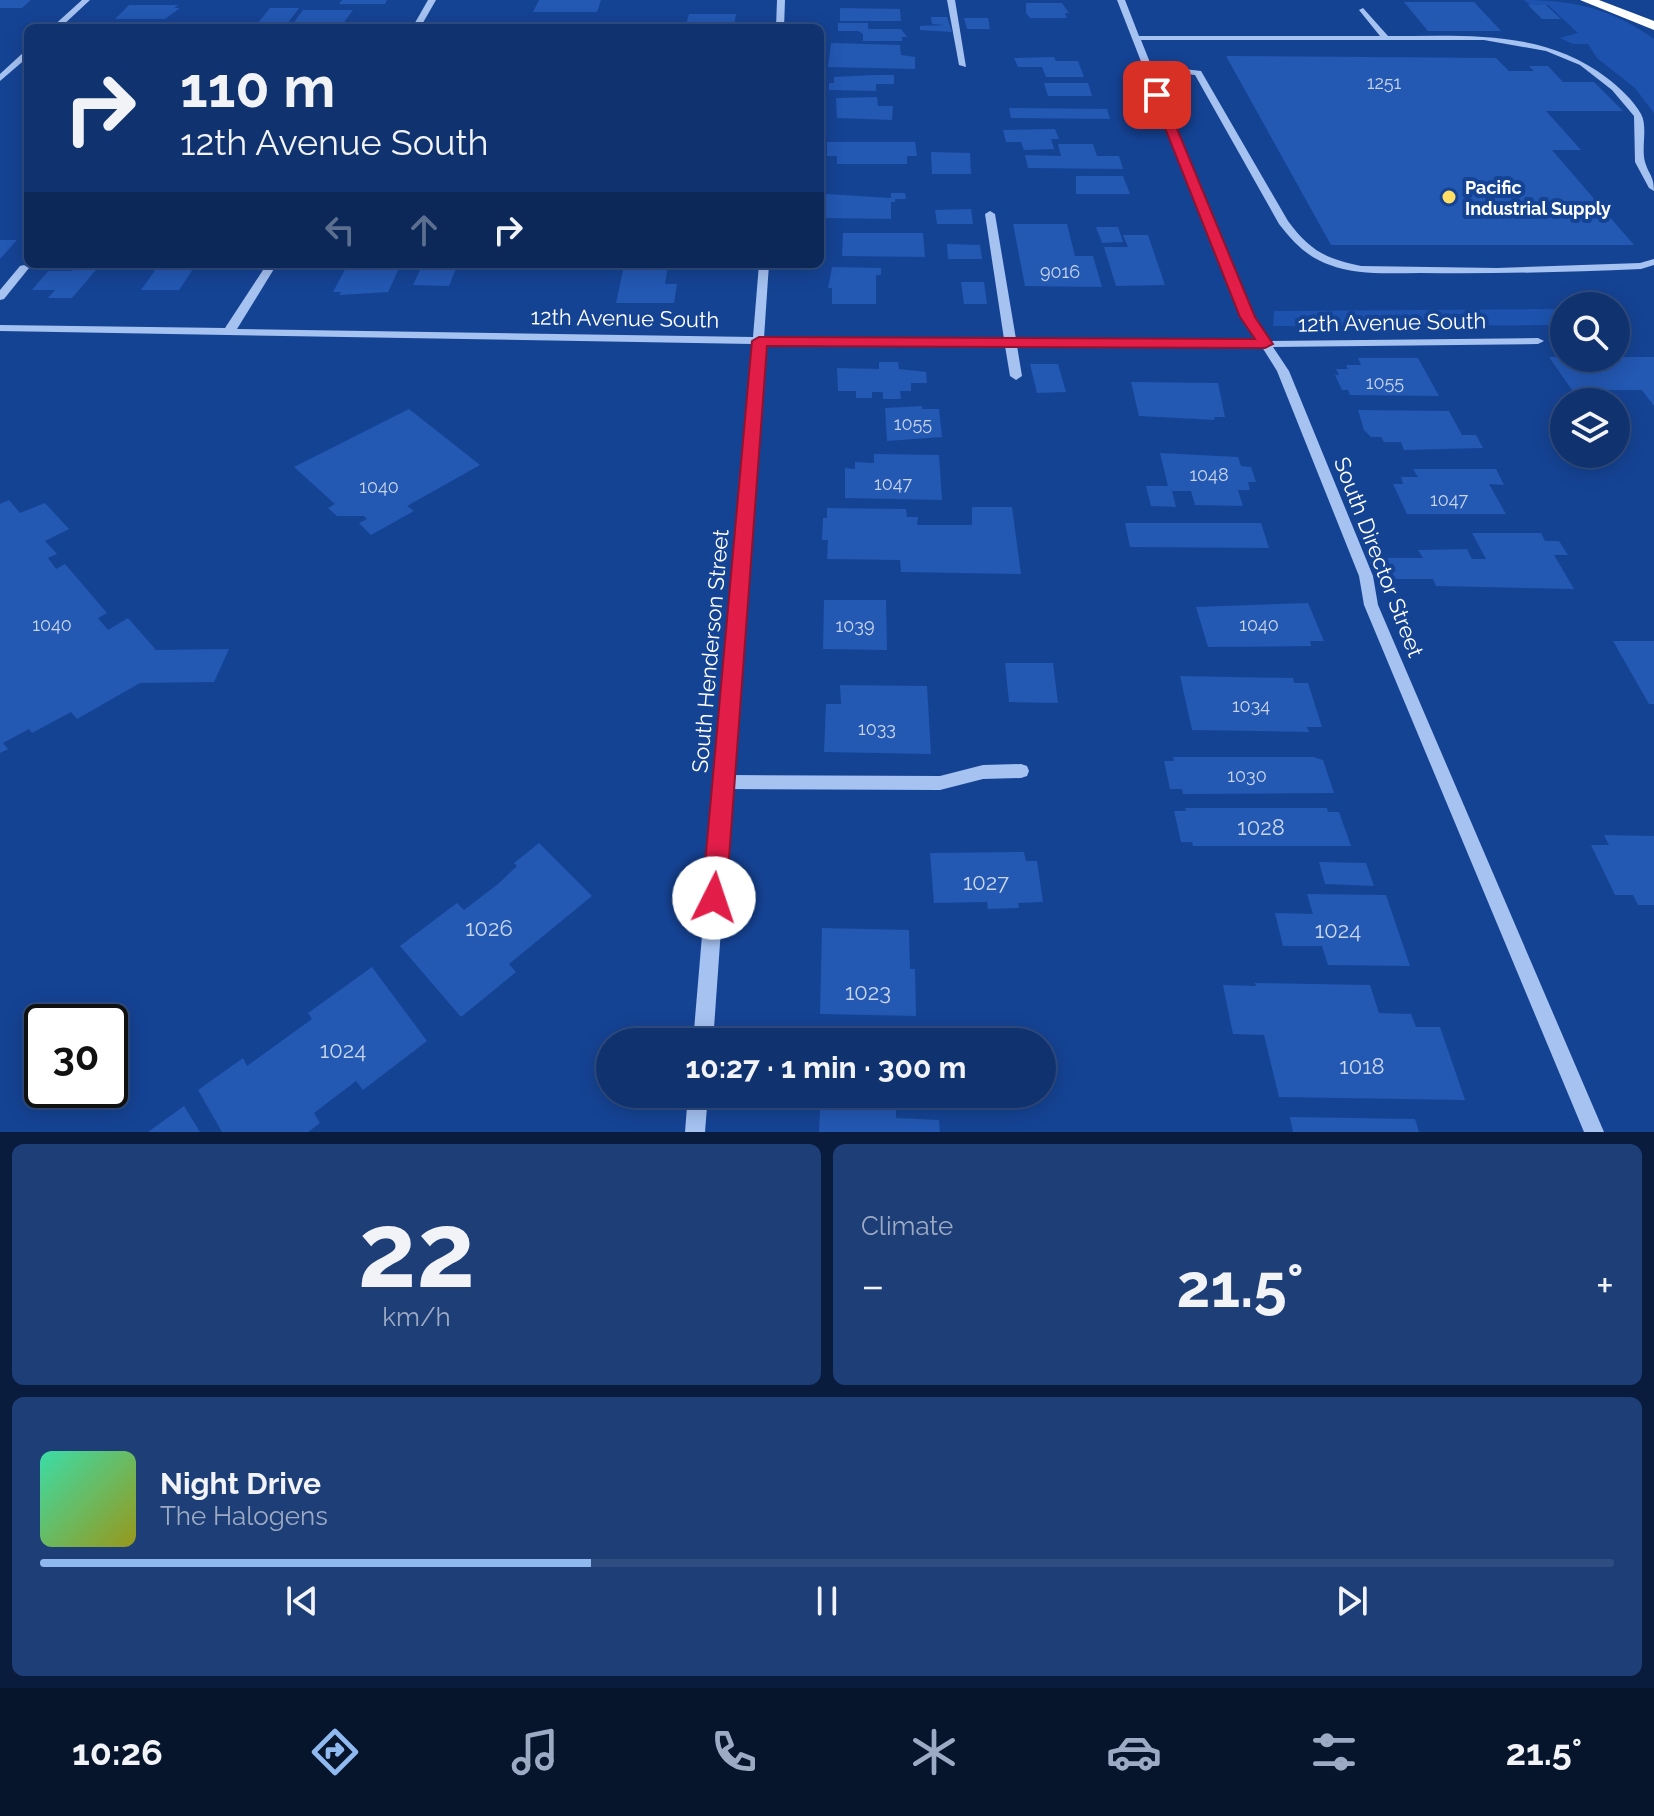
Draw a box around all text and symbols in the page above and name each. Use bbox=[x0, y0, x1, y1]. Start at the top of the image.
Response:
text: 110 m bbox=[180, 54, 335, 120]
icon: right bbox=[48, 56, 152, 160]
pin bbox=[1123, 61, 1191, 129]
house number: 1251 bbox=[1367, 72, 1402, 93]
icon: arrive bbox=[1135, 73, 1179, 117]
text: 12th Avenue South bbox=[180, 121, 488, 163]
place label: Pacific Industrial Supply bbox=[1465, 177, 1611, 219]
marker: Pacific Industrial Supply bbox=[1440, 188, 1458, 206]
icon: left bbox=[318, 208, 362, 252]
icon: ahead bbox=[402, 208, 446, 252]
icon: right bbox=[486, 208, 530, 252]
house number: 9016 bbox=[1040, 261, 1080, 282]
map controls bbox=[1550, 292, 1630, 468]
button: search bbox=[1550, 292, 1630, 372]
street label: 12th Avenue South bbox=[531, 303, 719, 333]
street label: 12th Avenue South bbox=[1298, 307, 1486, 337]
house number: 1055 bbox=[1366, 372, 1404, 393]
button: layers bbox=[1550, 388, 1630, 468]
house number: 1055 bbox=[894, 413, 932, 434]
street label: South Director Street bbox=[1329, 453, 1429, 661]
house number: 1048 bbox=[1189, 464, 1229, 485]
house number: 1047 bbox=[874, 473, 912, 494]
house number: 1040 bbox=[359, 476, 399, 497]
house number: 1047 bbox=[1430, 489, 1468, 510]
street label: South Henderson Street bbox=[686, 527, 734, 774]
house number: 1040 bbox=[32, 614, 72, 635]
house number: 1040 bbox=[1239, 614, 1279, 635]
house number: 1039 bbox=[836, 615, 874, 636]
house number: 1034 bbox=[1232, 695, 1270, 716]
house number: 1033 bbox=[858, 718, 896, 739]
house number: 1030 bbox=[1227, 765, 1267, 786]
house number: 1028 bbox=[1237, 814, 1285, 840]
position arrow bbox=[672, 856, 756, 940]
house number: 1027 bbox=[963, 869, 1009, 895]
house number: 1026 bbox=[465, 915, 513, 941]
house number: 1024 bbox=[1315, 917, 1361, 943]
house number: 1023 bbox=[845, 979, 891, 1005]
speed limit sign: 30 bbox=[24, 1004, 128, 1108]
house number: 1024 bbox=[320, 1037, 366, 1063]
text: 10:27 · 1 min · 300 m bbox=[685, 1050, 967, 1085]
house number: 1018 bbox=[1339, 1053, 1385, 1079]
text: 22 bbox=[358, 1189, 475, 1311]
text: Climate bbox=[861, 1211, 953, 1241]
text: 21.5° bbox=[1177, 1251, 1304, 1321]
text: − bbox=[861, 1260, 885, 1311]
text: + bbox=[1596, 1260, 1614, 1311]
text: km/h bbox=[382, 1302, 451, 1332]
text: Night Drive bbox=[160, 1466, 321, 1501]
text: The Halogens bbox=[160, 1501, 328, 1531]
icon: previous bbox=[280, 1579, 324, 1623]
icon: pause bbox=[805, 1579, 849, 1623]
icon: next bbox=[1330, 1579, 1374, 1623]
icon: directions bbox=[307, 1724, 363, 1780]
icon: music bbox=[507, 1724, 563, 1780]
icon: phone bbox=[706, 1724, 762, 1780]
icon: climate bbox=[906, 1724, 962, 1780]
icon: car bbox=[1106, 1724, 1162, 1780]
icon: filters bbox=[1306, 1724, 1362, 1780]
text: 10:26 bbox=[72, 1731, 163, 1773]
text: 21.5° bbox=[1506, 1731, 1582, 1773]

